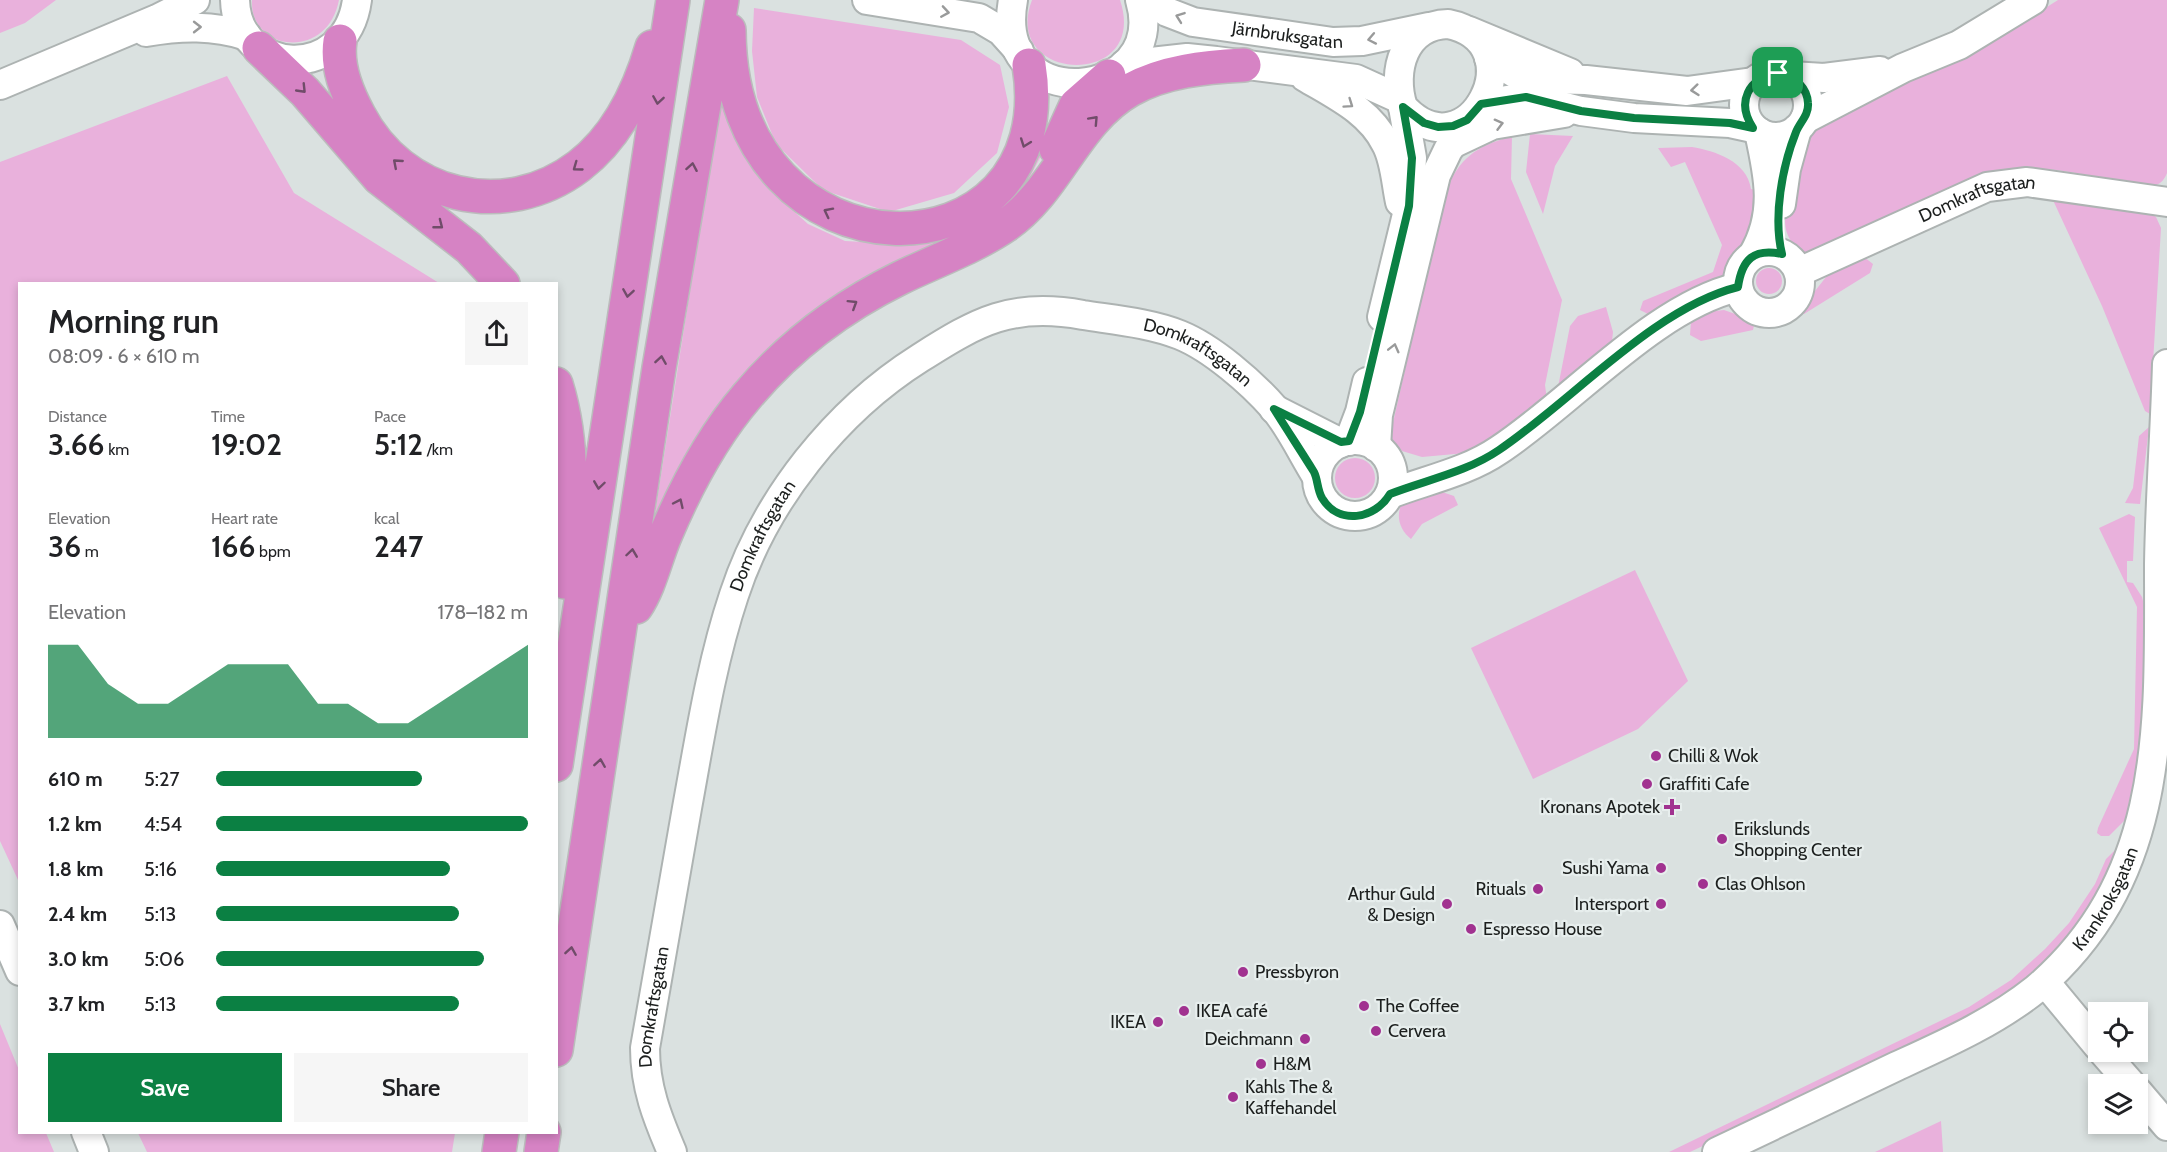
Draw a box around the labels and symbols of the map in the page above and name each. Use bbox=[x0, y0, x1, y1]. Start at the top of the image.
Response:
one-way arrow bbox=[941, 6, 950, 18]
one-way arrow bbox=[1175, 11, 1186, 24]
street label: Järnbruksgatan bbox=[1230, 17, 1343, 53]
one-way arrow bbox=[192, 21, 201, 33]
one-way arrow bbox=[1367, 31, 1377, 44]
pin bbox=[1752, 47, 1803, 98]
one-way arrow bbox=[294, 81, 305, 92]
one-way arrow bbox=[1691, 83, 1700, 96]
one-way arrow bbox=[652, 95, 665, 105]
one-way arrow bbox=[1343, 97, 1354, 108]
one-way arrow bbox=[1087, 116, 1098, 127]
one-way arrow bbox=[1494, 118, 1504, 131]
one-way arrow bbox=[1020, 137, 1033, 148]
one-way arrow bbox=[393, 159, 404, 170]
one-way arrow bbox=[572, 159, 583, 170]
one-way arrow bbox=[685, 163, 698, 173]
street label: Domkraftsgatan bbox=[1915, 171, 2037, 227]
one-way arrow bbox=[823, 208, 834, 220]
one-way arrow bbox=[433, 218, 444, 229]
one-way arrow bbox=[622, 287, 635, 297]
one-way arrow bbox=[847, 299, 857, 311]
street label: Domkraftsgatan bbox=[1141, 314, 1257, 391]
one-way arrow bbox=[1387, 343, 1400, 353]
one-way arrow bbox=[654, 355, 666, 364]
street label: Domkraftsgatan bbox=[725, 476, 800, 594]
one-way arrow bbox=[593, 480, 606, 490]
one-way arrow bbox=[672, 498, 684, 509]
one-way arrow bbox=[626, 548, 638, 557]
place label: Chilli & Wok bbox=[1668, 745, 1759, 767]
marker: Chilli & Wok bbox=[1649, 749, 1663, 763]
one-way arrow bbox=[594, 759, 606, 768]
place label: Graffiti Cafe bbox=[1659, 773, 1749, 795]
marker: Graffiti Cafe bbox=[1640, 777, 1654, 791]
place label: Kronans Apotek bbox=[1540, 796, 1661, 818]
marker: Kronans Apotek bbox=[1665, 800, 1679, 814]
place label: Erikslunds Shopping Center bbox=[1734, 818, 1862, 861]
marker: Erikslunds Shopping Center bbox=[1715, 832, 1729, 846]
street label: Krankroksgatan bbox=[2068, 844, 2143, 955]
place label: Sushi Yama bbox=[1562, 857, 1649, 879]
marker: Sushi Yama bbox=[1654, 861, 1668, 875]
place label: Clas Ohlson bbox=[1715, 873, 1806, 895]
marker: Clas Ohlson bbox=[1696, 877, 1710, 891]
place label: Rituals bbox=[1476, 878, 1526, 900]
marker: Rituals bbox=[1531, 882, 1545, 896]
place label: Arthur Guld & Design bbox=[1348, 883, 1435, 926]
place label: Intersport bbox=[1575, 893, 1649, 915]
marker: Arthur Guld & Design bbox=[1440, 897, 1454, 911]
marker: Intersport bbox=[1654, 897, 1668, 911]
place label: Espresso House bbox=[1483, 918, 1602, 940]
marker: Espresso House bbox=[1464, 922, 1478, 936]
street label: Domkraftsgatan bbox=[634, 945, 674, 1068]
one-way arrow bbox=[565, 946, 577, 955]
place label: Pressbyron bbox=[1255, 961, 1339, 983]
marker: Pressbyron bbox=[1236, 965, 1250, 979]
place label: The Coffee bbox=[1376, 995, 1459, 1017]
marker: The Coffee bbox=[1357, 999, 1371, 1013]
place label: IKEA café bbox=[1196, 1000, 1268, 1022]
marker: IKEA café bbox=[1177, 1004, 1191, 1018]
place label: IKEA bbox=[1110, 1011, 1146, 1033]
marker: IKEA bbox=[1151, 1015, 1165, 1029]
place label: Cervera bbox=[1388, 1020, 1446, 1042]
marker: Cervera bbox=[1369, 1024, 1383, 1038]
place label: Deichmann bbox=[1205, 1028, 1293, 1050]
marker: Deichmann bbox=[1298, 1032, 1312, 1046]
place label: H&M bbox=[1273, 1053, 1311, 1075]
marker: H&M bbox=[1254, 1057, 1268, 1071]
place label: Kahls The & Kaffehandel bbox=[1245, 1076, 1337, 1119]
marker: Kahls The & Kaffehandel bbox=[1226, 1090, 1240, 1104]

